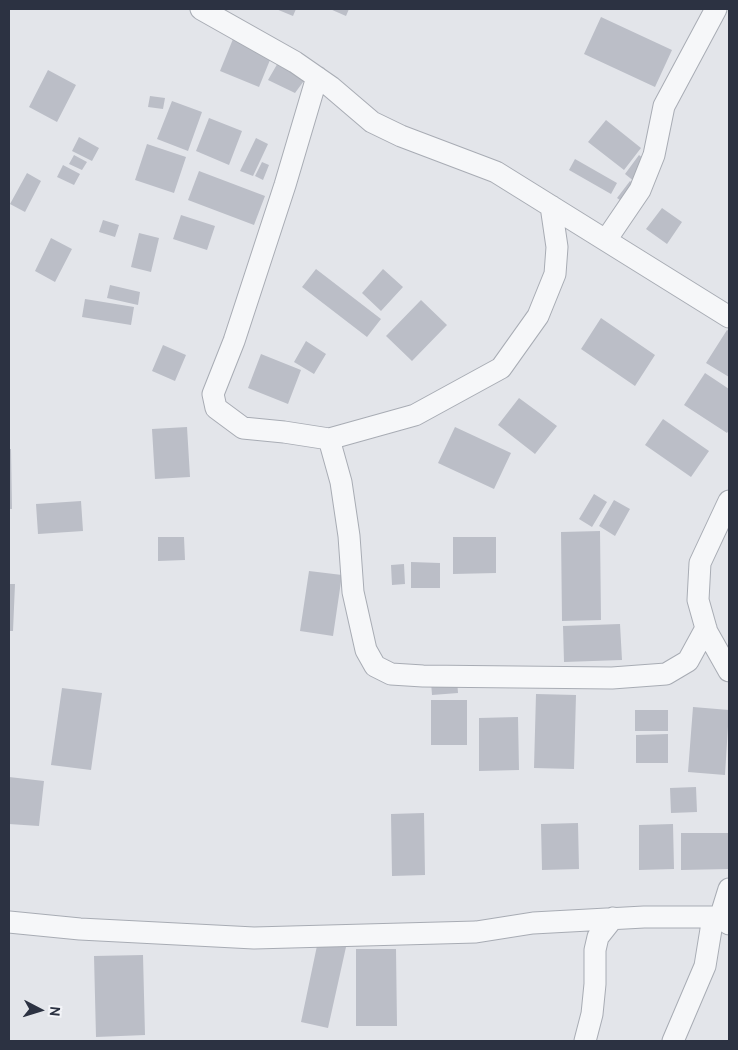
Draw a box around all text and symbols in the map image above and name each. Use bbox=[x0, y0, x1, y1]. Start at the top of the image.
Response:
north arrow bbox=[15, 985, 65, 1035]
text: N bbox=[46, 1006, 64, 1017]

